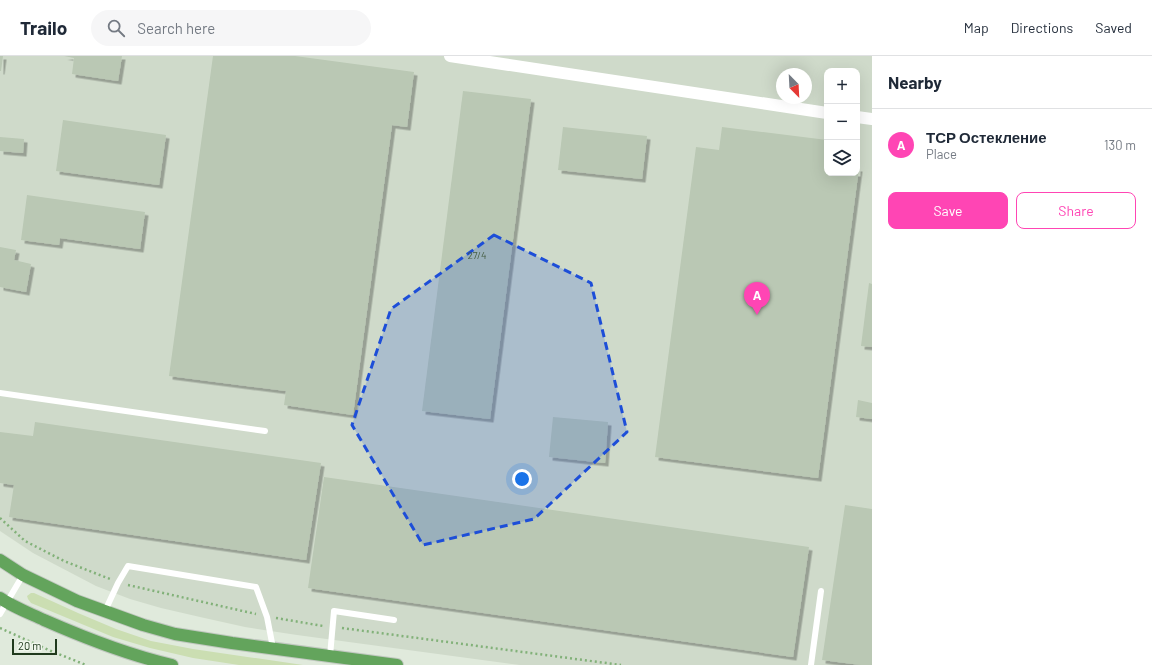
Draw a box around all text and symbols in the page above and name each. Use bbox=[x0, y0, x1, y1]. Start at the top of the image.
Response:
search box bbox=[91, 10, 371, 46]
text: Trailo bbox=[20, 16, 67, 39]
icon: search bbox=[105, 17, 127, 39]
text: Search here bbox=[137, 19, 215, 37]
text: Map bbox=[964, 19, 989, 36]
text: Directions bbox=[1011, 19, 1073, 36]
text: Saved bbox=[1095, 19, 1132, 36]
north arrow bbox=[776, 68, 812, 104]
map controls bbox=[824, 68, 860, 176]
button: + bbox=[824, 68, 860, 104]
text: Nearby bbox=[888, 72, 942, 92]
button: − bbox=[824, 104, 860, 140]
text: ТСР Остекление bbox=[926, 128, 1047, 146]
text: A bbox=[897, 137, 905, 153]
text: 130 m bbox=[1104, 137, 1136, 153]
button: layers bbox=[824, 140, 860, 176]
text: Place bbox=[926, 146, 957, 162]
button: Save bbox=[888, 192, 1008, 229]
button: Share bbox=[1016, 192, 1136, 229]
house number: 27/4 bbox=[467, 249, 487, 261]
pin: A bbox=[744, 282, 770, 315]
your location bbox=[512, 469, 532, 489]
scale bar bbox=[12, 637, 57, 656]
text: 20 m bbox=[18, 639, 41, 652]

